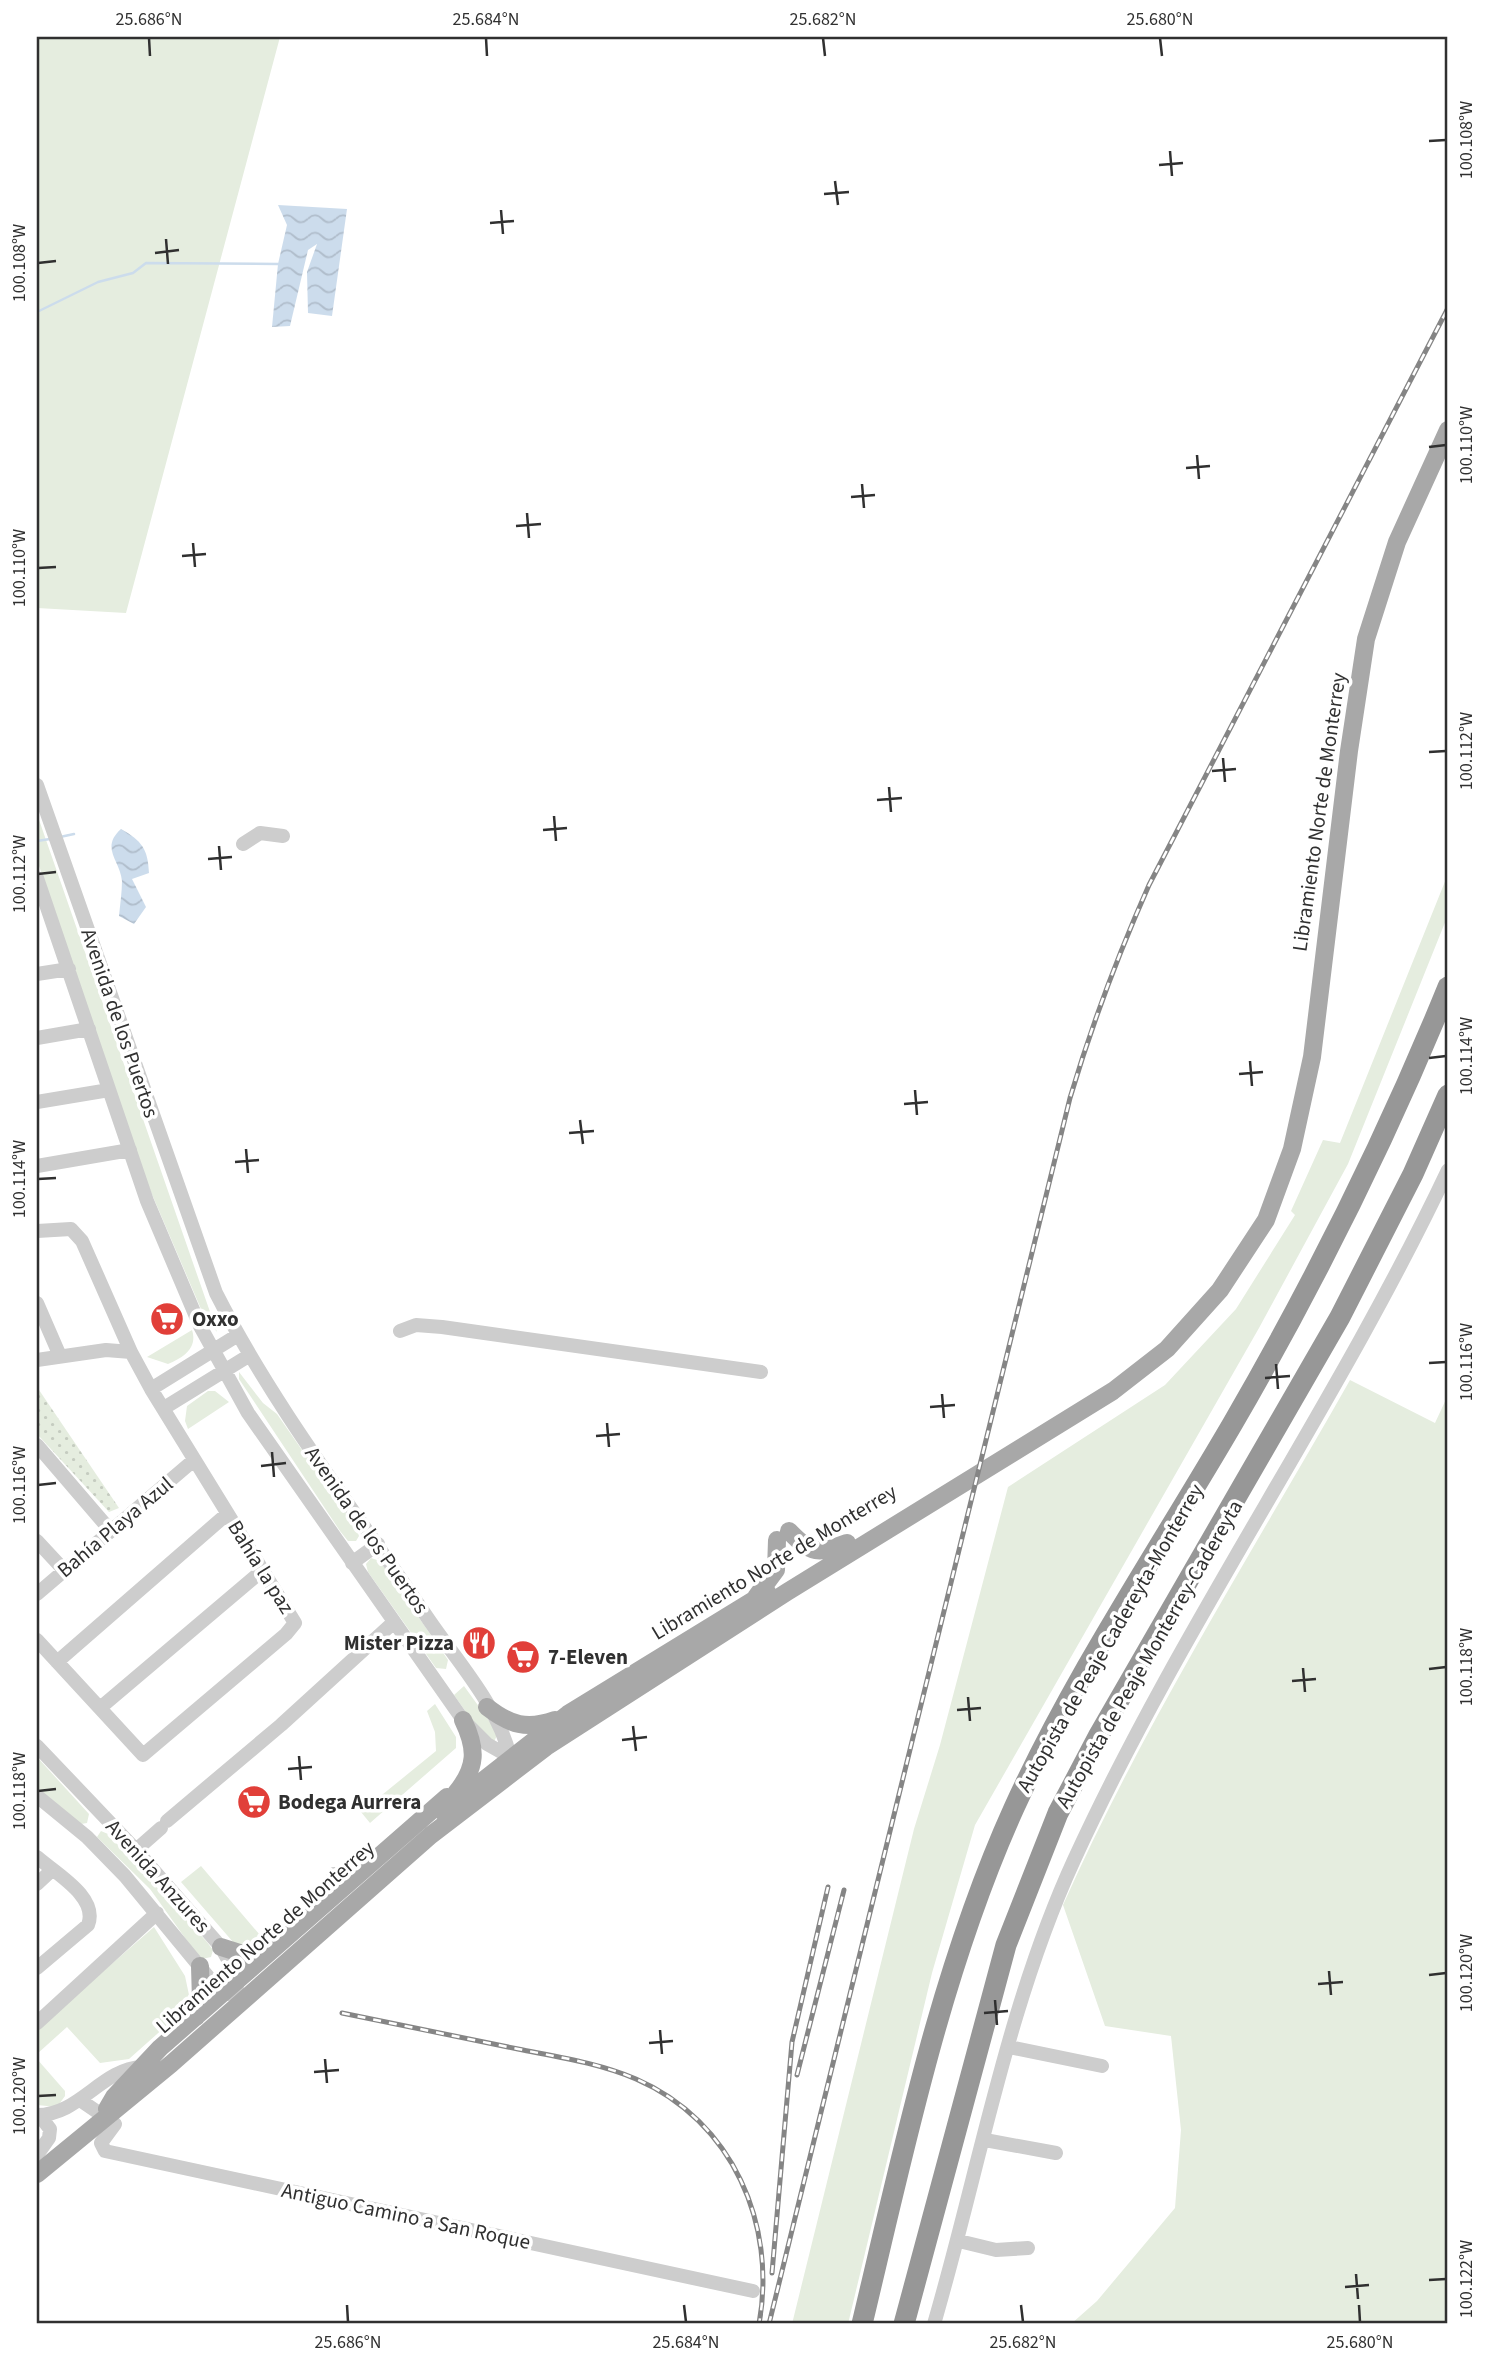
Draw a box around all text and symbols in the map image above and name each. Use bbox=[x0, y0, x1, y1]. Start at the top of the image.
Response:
text: 25.686°N bbox=[116, 7, 182, 32]
text: 25.684°N bbox=[453, 7, 519, 32]
text: 25.682°N bbox=[790, 7, 856, 32]
text: 25.680°N bbox=[1127, 7, 1193, 32]
text: 100.108°W bbox=[1454, 101, 1479, 179]
text: 100.108°W bbox=[7, 224, 32, 302]
text: 100.110°W bbox=[1454, 406, 1479, 484]
text: 100.110°W bbox=[7, 529, 32, 607]
street label: Libramiento Norte de Monterrey bbox=[1285, 670, 1353, 953]
text: 100.112°W bbox=[1454, 712, 1479, 790]
text: 100.112°W bbox=[7, 835, 32, 913]
street label: Avenida de los Puertos bbox=[74, 924, 167, 1122]
text: 100.114°W bbox=[1454, 1017, 1479, 1095]
text: 100.114°W bbox=[7, 1140, 32, 1218]
supermarket icon: Oxxo bbox=[148, 1300, 186, 1338]
place label: Oxxo bbox=[192, 1304, 239, 1334]
text: 100.116°W bbox=[1454, 1323, 1479, 1401]
street label: Avenida de los Puertos bbox=[298, 1440, 436, 1620]
text: 100.116°W bbox=[7, 1446, 32, 1524]
street label: Bahía Playa Azul bbox=[51, 1469, 179, 1585]
street label: Libramiento Norte de Monterrey bbox=[646, 1477, 902, 1647]
street label: Autopista de Peaje Cadereyta-Monterrey bbox=[1009, 1478, 1211, 1798]
street label: Autopista de Peaje Monterrey-Cadereyta bbox=[1048, 1494, 1250, 1814]
street label: Bahía la paz bbox=[220, 1514, 302, 1620]
restaurant icon: Mister Pizza bbox=[460, 1624, 498, 1662]
place label: Mister Pizza bbox=[344, 1628, 454, 1658]
text: 100.118°W bbox=[1454, 1628, 1479, 1706]
supermarket icon: 7-Eleven bbox=[504, 1638, 542, 1676]
place label: 7-Eleven bbox=[548, 1642, 628, 1672]
text: 100.118°W bbox=[7, 1752, 32, 1830]
supermarket icon: Bodega Aurrera bbox=[235, 1783, 273, 1821]
place label: Bodega Aurrera bbox=[278, 1787, 421, 1817]
street label: Avenida Anzures bbox=[99, 1813, 217, 1940]
street label: Libramiento Norte de Monterrey bbox=[149, 1833, 381, 2041]
text: 100.120°W bbox=[1454, 1934, 1479, 2012]
text: 100.120°W bbox=[7, 2057, 32, 2135]
street label: Antiguo Camino a San Roque bbox=[279, 2175, 533, 2257]
text: 100.122°W bbox=[1454, 2240, 1479, 2318]
text: 25.686°N bbox=[315, 2330, 381, 2355]
text: 25.684°N bbox=[653, 2330, 719, 2355]
text: 25.682°N bbox=[990, 2330, 1056, 2355]
text: 25.680°N bbox=[1327, 2330, 1393, 2355]

